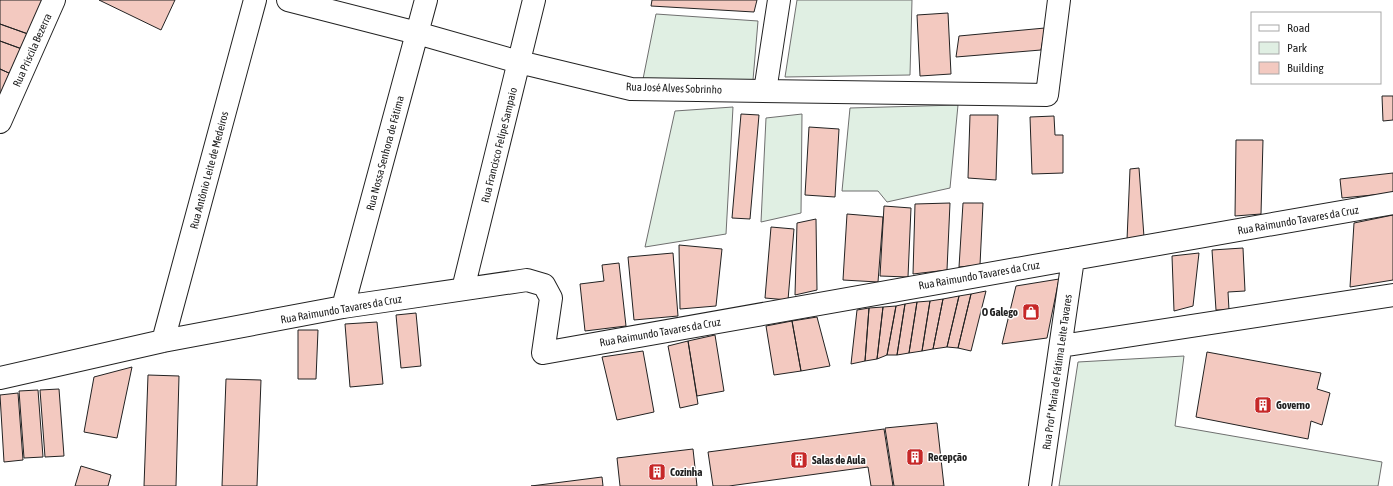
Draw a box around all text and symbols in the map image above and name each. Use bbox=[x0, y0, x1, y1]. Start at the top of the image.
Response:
street label: Rua Priscila Bezerra bbox=[10, 11, 54, 89]
legend bbox=[1251, 12, 1381, 84]
text: Road bbox=[1287, 21, 1310, 35]
text: Park bbox=[1287, 41, 1308, 55]
text: Building bbox=[1287, 61, 1325, 75]
street label: Rua José Alves Sobrinho bbox=[626, 80, 722, 96]
street label: Rua Francisco Felipe Sampaio bbox=[479, 86, 519, 204]
street label: Rua Nossa Senhora de Fátima bbox=[364, 94, 406, 212]
street label: Rua Antônio Leite de Medeiros bbox=[188, 110, 231, 230]
street label: Rua Raimundo Tavares da Cruz bbox=[1237, 203, 1359, 237]
street label: Rua Raimundo Tavares da Cruz bbox=[918, 258, 1040, 292]
street label: Rua Raimundo Tavares da Cruz bbox=[280, 292, 402, 326]
street label: Rua Profª Maria de Fátima Leite Tavares bbox=[1040, 293, 1074, 451]
shop icon: O Galego bbox=[1021, 302, 1041, 322]
place label: O Galego bbox=[982, 306, 1018, 318]
street label: Rua Raimundo Tavares da Cruz bbox=[599, 315, 721, 349]
building icon: Governo bbox=[1253, 395, 1273, 415]
place label: Governo bbox=[1276, 399, 1310, 411]
building icon: Recepção bbox=[905, 447, 925, 467]
building icon: Salas de Aula bbox=[789, 450, 809, 470]
place label: Recepção bbox=[928, 451, 967, 463]
place label: Salas de Aula bbox=[812, 454, 866, 466]
building icon: Cozinha bbox=[647, 462, 667, 482]
place label: Cozinha bbox=[670, 466, 702, 478]

